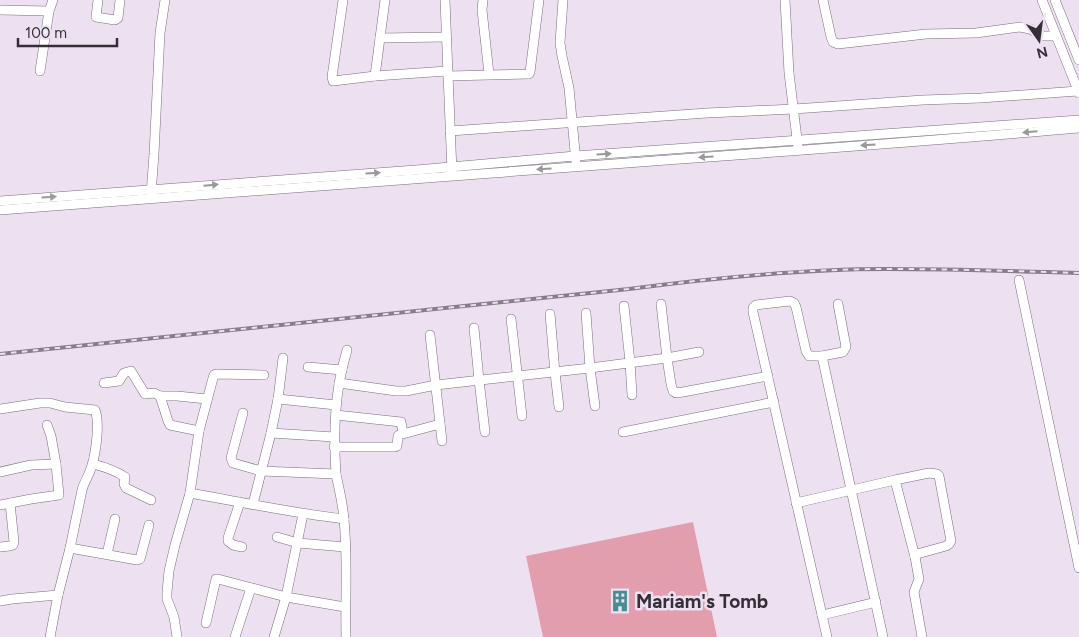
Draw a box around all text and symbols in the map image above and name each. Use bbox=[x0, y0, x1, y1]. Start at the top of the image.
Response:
scale bar bbox=[18, 15, 116, 47]
north arrow bbox=[1014, 15, 1064, 65]
text: 100 m bbox=[25, 24, 67, 42]
text: N bbox=[1035, 43, 1049, 62]
one-way arrow bbox=[1022, 128, 1038, 136]
one-way arrow bbox=[860, 141, 876, 149]
one-way arrow bbox=[597, 149, 613, 157]
one-way arrow bbox=[698, 153, 714, 161]
one-way arrow bbox=[536, 165, 552, 173]
one-way arrow bbox=[365, 169, 381, 177]
one-way arrow bbox=[203, 181, 219, 189]
one-way arrow bbox=[41, 193, 57, 201]
building icon: Mariam's Tomb bbox=[607, 588, 633, 614]
place label: Mariam's Tomb bbox=[636, 590, 768, 613]

